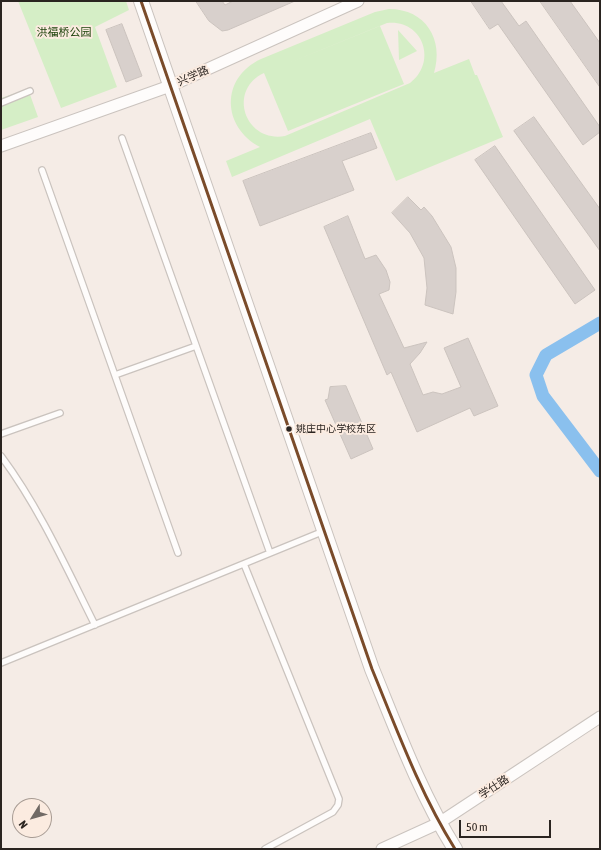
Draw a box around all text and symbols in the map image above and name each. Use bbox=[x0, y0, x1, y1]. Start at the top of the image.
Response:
park label: 洪福桥公园 bbox=[37, 26, 91, 40]
street label: 兴学路 bbox=[175, 63, 211, 89]
place label: 姚庄中心学校东区 bbox=[296, 423, 376, 435]
marker: 姚庄中心学校东区 bbox=[284, 424, 294, 434]
street label: 学仕路 bbox=[477, 772, 511, 802]
north arrow bbox=[12, 798, 52, 838]
scale bar bbox=[461, 812, 553, 838]
text: N bbox=[16, 818, 30, 831]
text: 50 m bbox=[466, 820, 488, 834]

